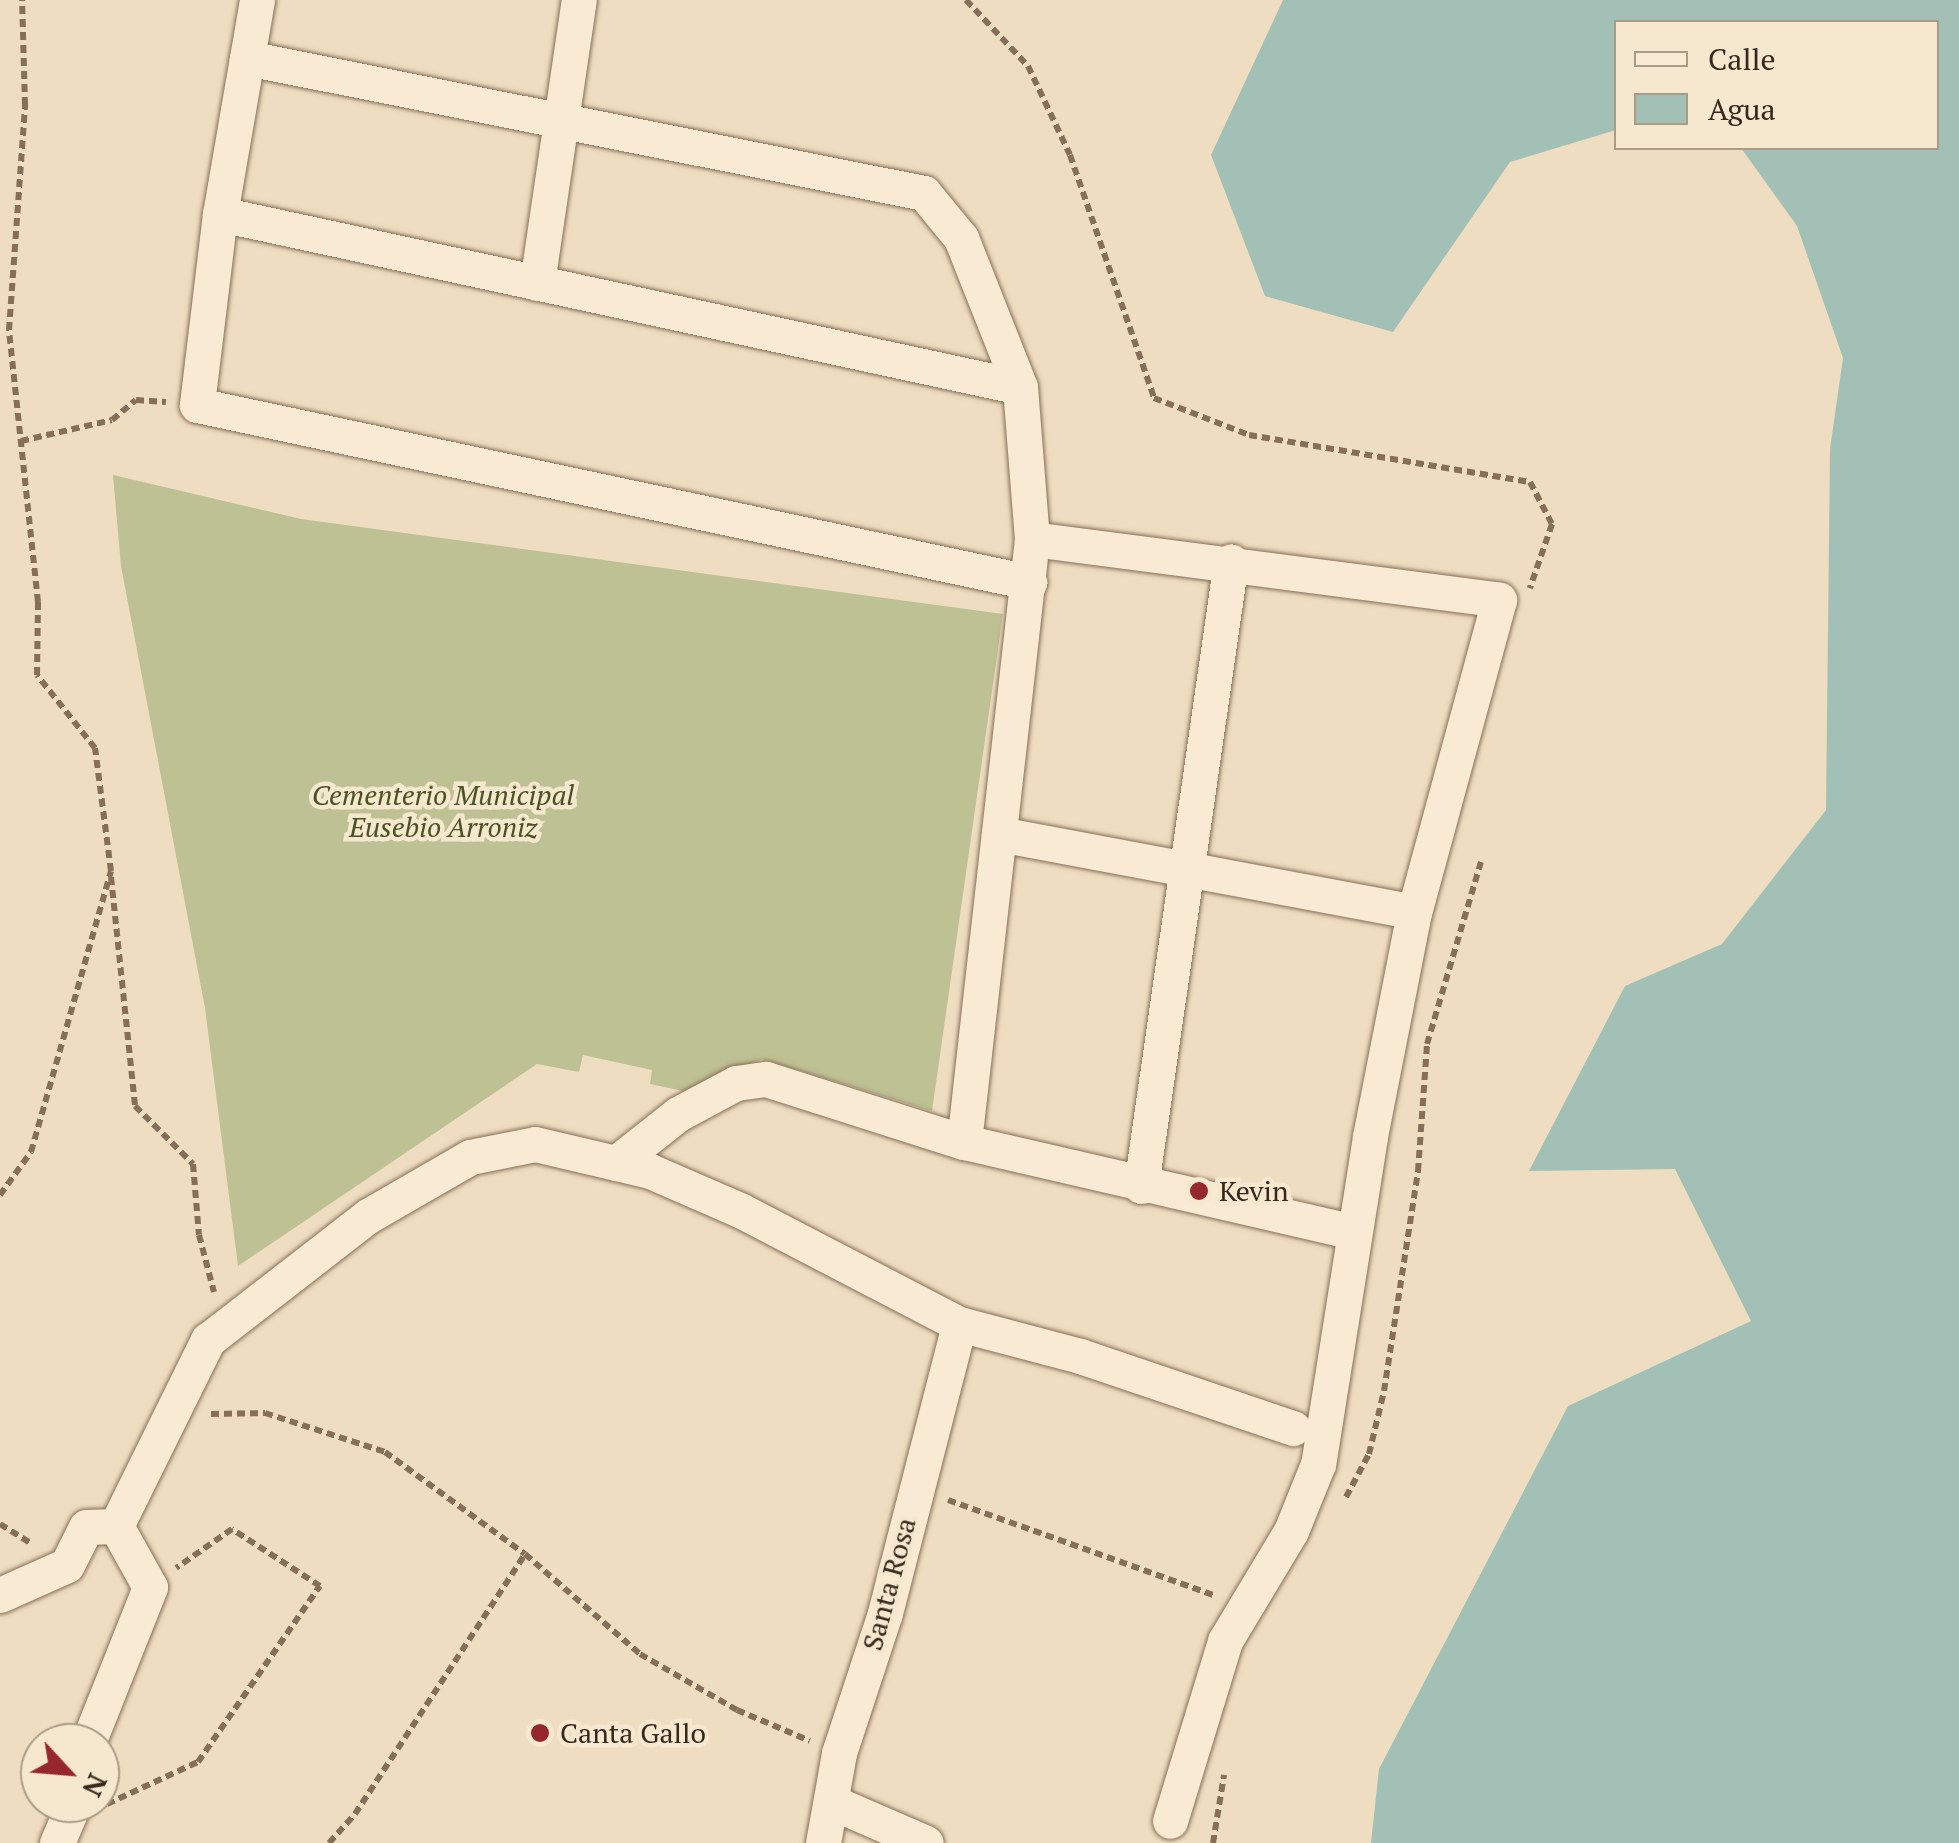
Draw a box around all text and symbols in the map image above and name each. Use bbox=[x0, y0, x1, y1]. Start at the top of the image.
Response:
legend bbox=[1614, 20, 1939, 150]
text: Calle bbox=[1708, 39, 1776, 79]
text: Agua bbox=[1708, 89, 1776, 129]
park label: Cementerio Municipal Eusebio Arroniz bbox=[312, 778, 574, 844]
place label: Kevin bbox=[1219, 1174, 1289, 1208]
marker: Kevin bbox=[1188, 1180, 1210, 1202]
street label: Santa Rosa bbox=[855, 1514, 923, 1654]
place label: Canta Gallo bbox=[560, 1716, 706, 1750]
marker: Canta Gallo bbox=[529, 1722, 551, 1744]
north arrow bbox=[20, 1723, 120, 1823]
text: N bbox=[74, 1768, 117, 1803]

